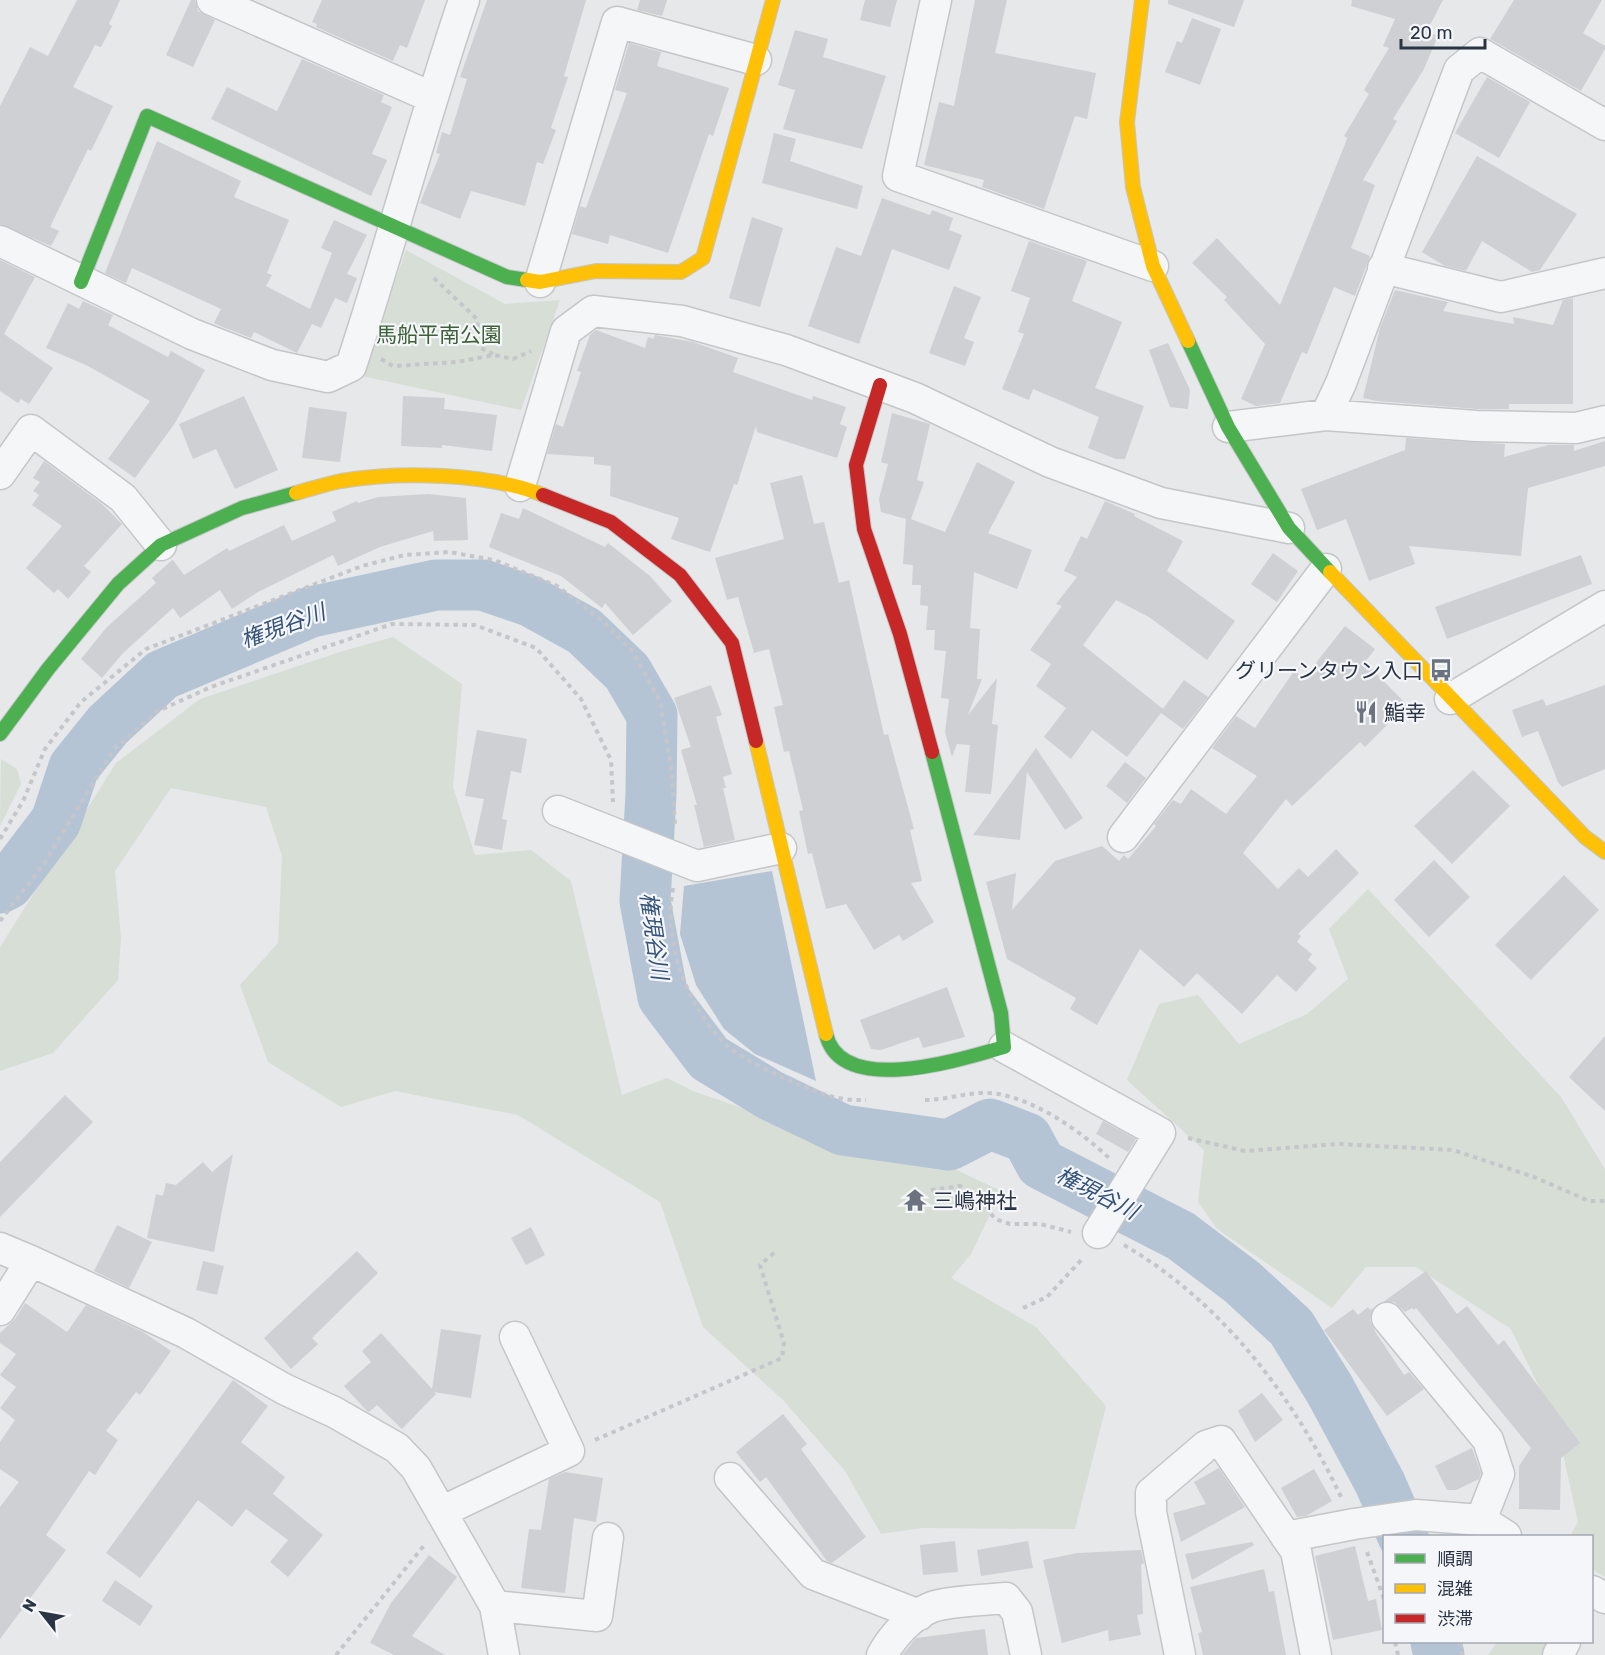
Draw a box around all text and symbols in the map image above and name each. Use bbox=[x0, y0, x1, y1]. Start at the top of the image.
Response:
scale bar bbox=[1401, 12, 1485, 50]
text: 20 m bbox=[1410, 22, 1452, 44]
park label: 馬船平南公園 bbox=[376, 322, 502, 347]
water label: 権現谷川 bbox=[237, 598, 331, 654]
bus stop icon: グリーンタウン入口 bbox=[1428, 657, 1454, 683]
place label: グリーンタウン入口 bbox=[1235, 658, 1423, 683]
restaurant icon: 鮨幸 bbox=[1353, 699, 1379, 725]
place label: 鮨幸 bbox=[1384, 700, 1426, 725]
water label: 権現谷川 bbox=[635, 891, 674, 983]
water label: 権現谷川 bbox=[1052, 1161, 1144, 1226]
temple icon: 三嶋神社 bbox=[902, 1187, 928, 1213]
place label: 三嶋神社 bbox=[933, 1188, 1017, 1213]
legend bbox=[1383, 1535, 1593, 1643]
text: 順調 bbox=[1437, 1548, 1473, 1570]
text: 混雑 bbox=[1437, 1578, 1473, 1600]
north arrow bbox=[12, 1583, 72, 1643]
text: N bbox=[18, 1596, 41, 1615]
text: 渋滞 bbox=[1437, 1608, 1473, 1630]

